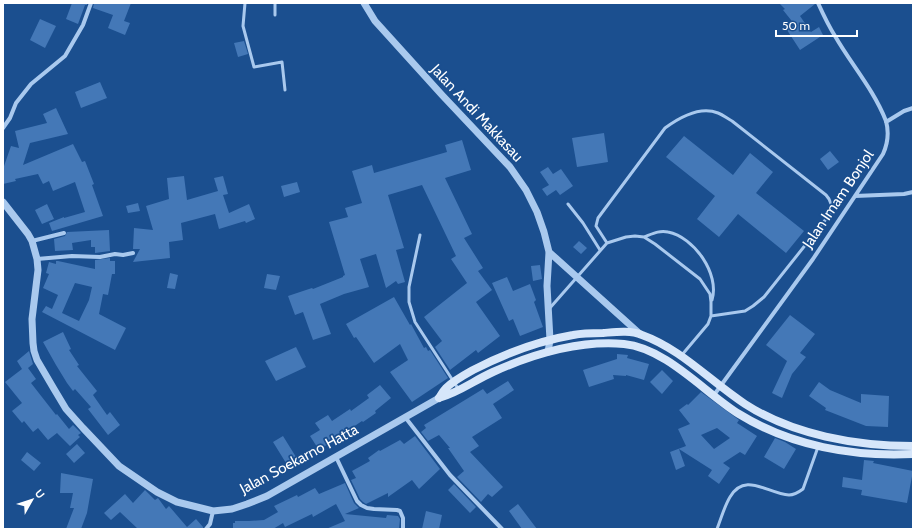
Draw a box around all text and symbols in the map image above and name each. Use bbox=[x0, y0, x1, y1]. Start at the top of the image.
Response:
scale bar bbox=[776, 12, 857, 38]
text: 50 m bbox=[782, 18, 810, 33]
street label: Jalan Andi Makkasau bbox=[426, 60, 527, 166]
street label: Jalan Imam Bonjol bbox=[798, 146, 878, 252]
street label: Jalan Soekarno Hatta bbox=[236, 420, 362, 498]
north arrow bbox=[12, 480, 52, 520]
text: U bbox=[32, 486, 48, 501]

